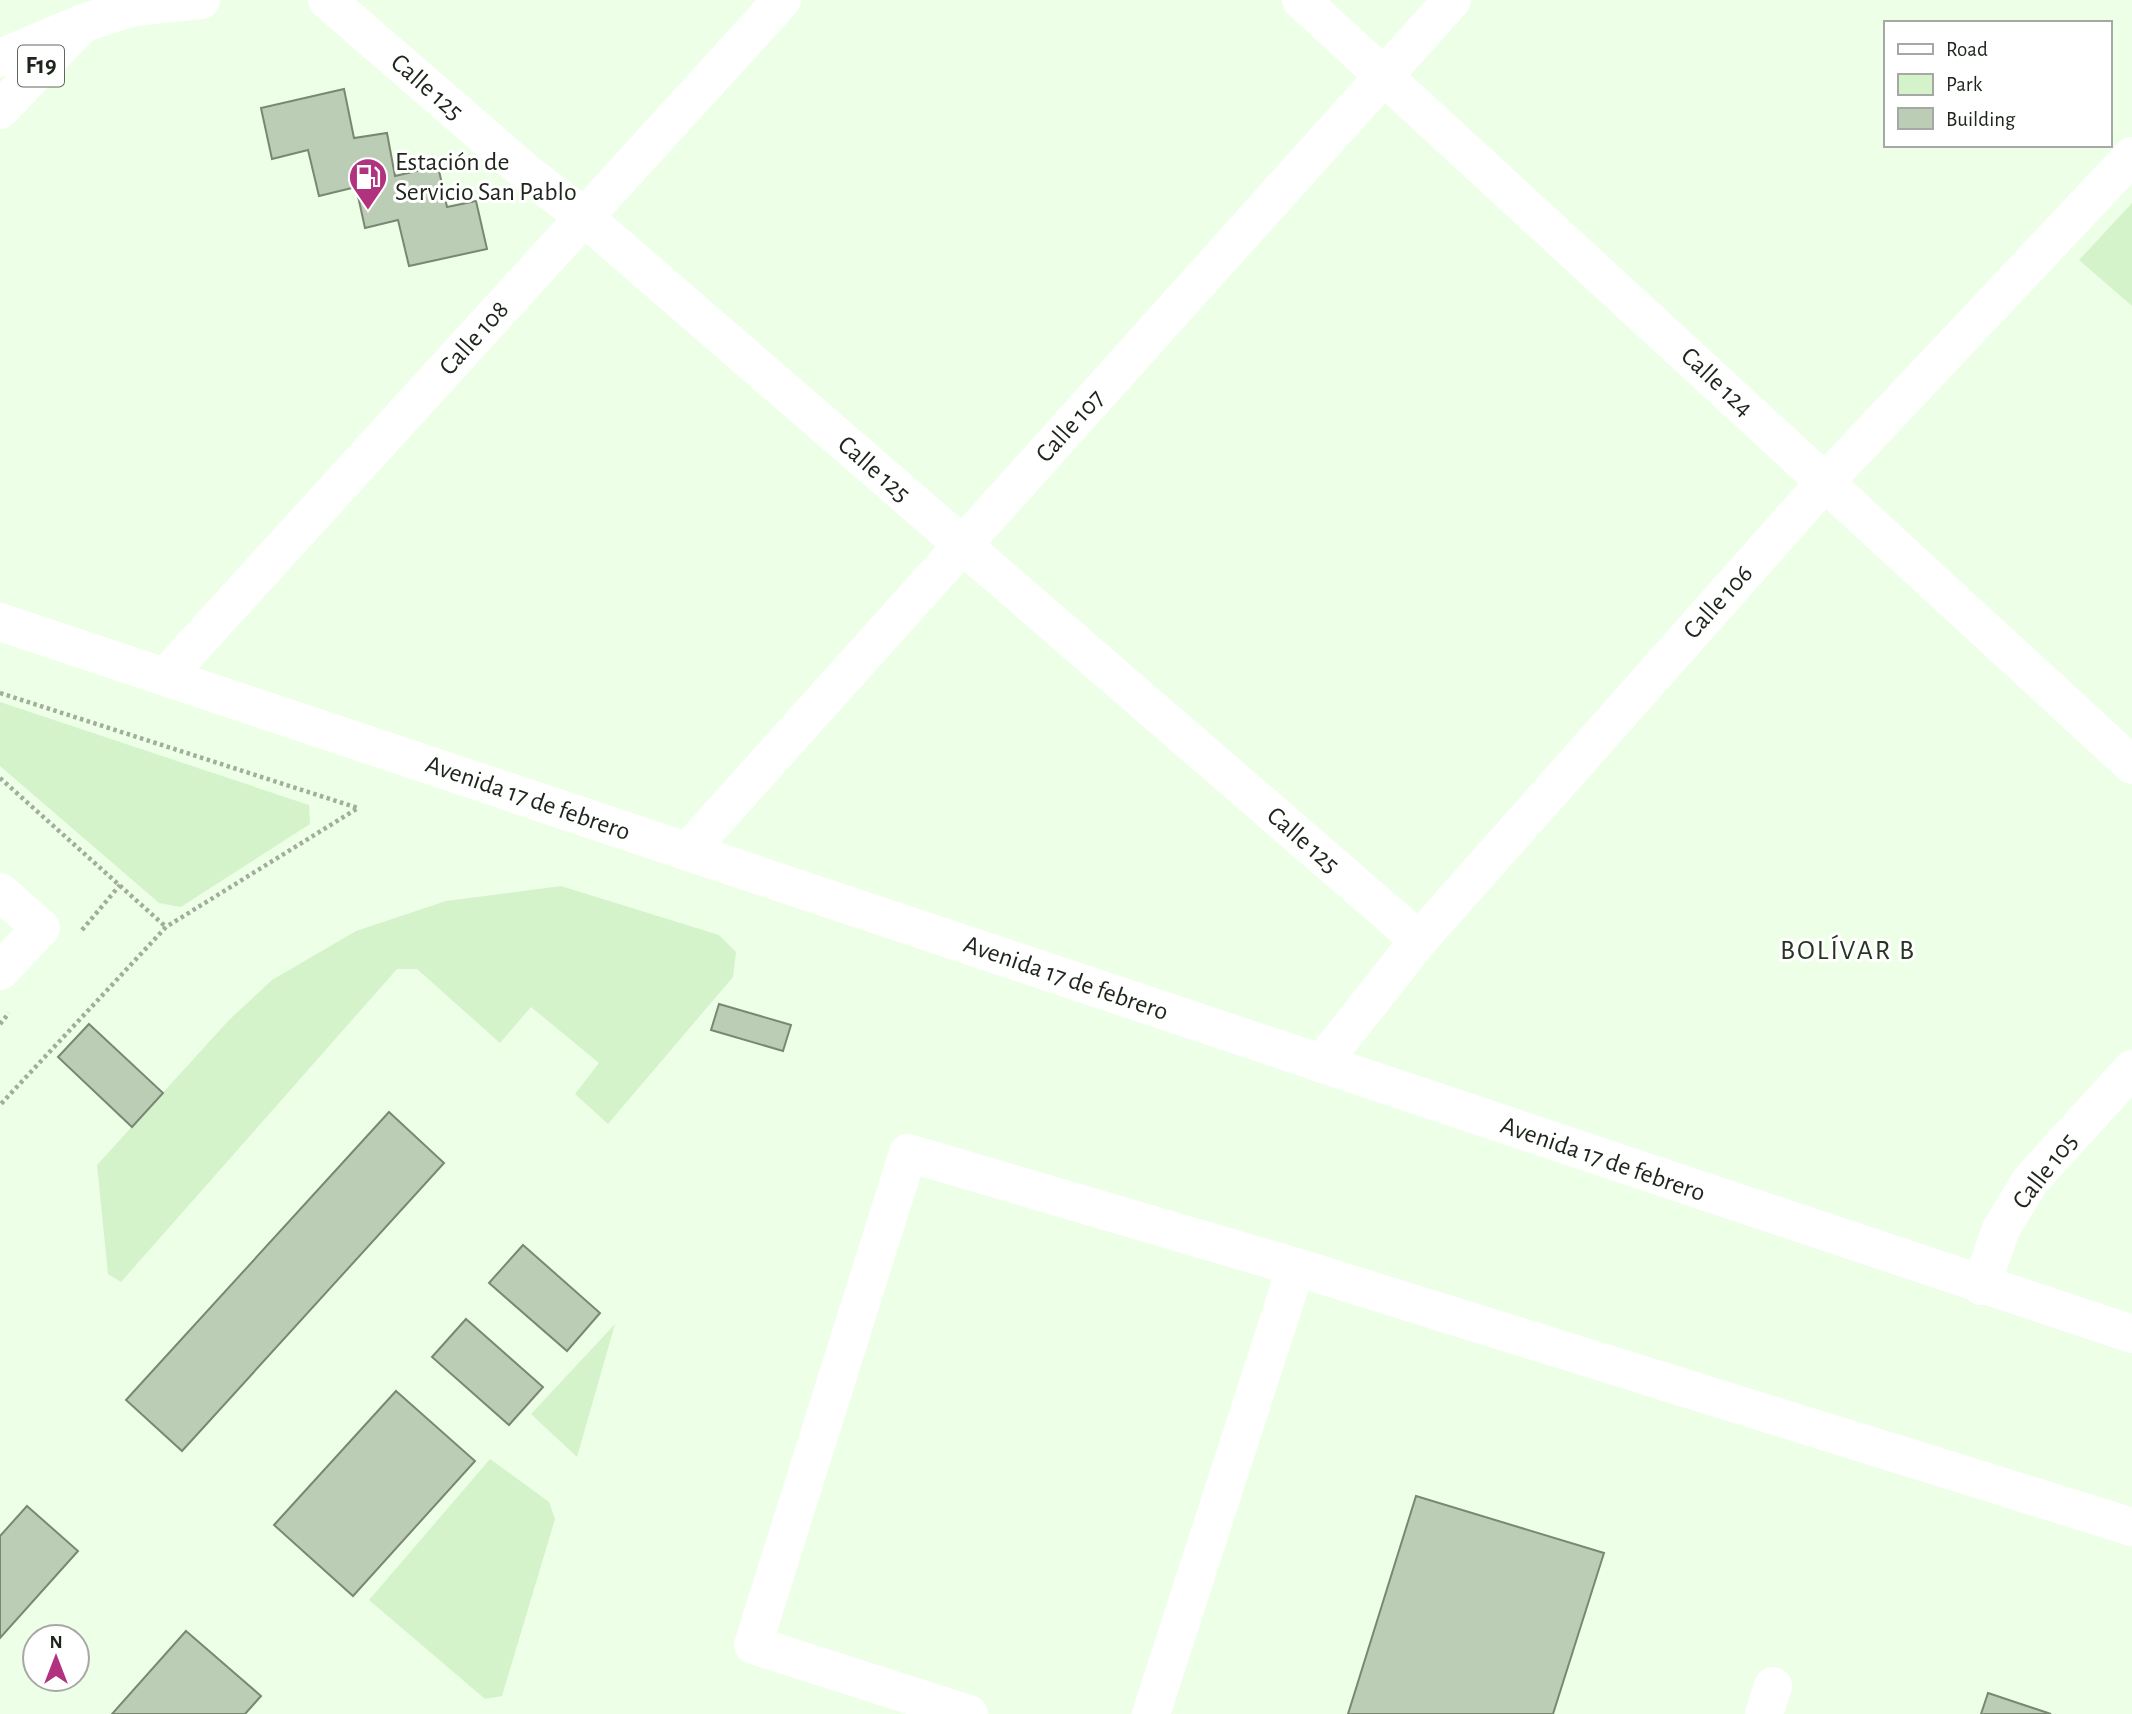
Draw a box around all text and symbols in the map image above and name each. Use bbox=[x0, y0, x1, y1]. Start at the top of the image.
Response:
legend bbox=[1884, 21, 2111, 147]
text: Road bbox=[1946, 39, 1988, 60]
road number: F19 bbox=[18, 46, 64, 86]
street label: Calle 125 bbox=[386, 49, 468, 125]
text: Park bbox=[1946, 74, 1983, 95]
text: Building bbox=[1946, 109, 2016, 130]
place label: Estación de Servicio San Pablo bbox=[395, 149, 577, 205]
fuel station icon: Estación de Servicio San Pablo bbox=[347, 156, 389, 211]
street label: Calle 108 bbox=[434, 296, 514, 380]
street label: Calle 124 bbox=[1676, 343, 1758, 421]
street label: Calle 107 bbox=[1031, 384, 1109, 467]
street label: Calle 125 bbox=[833, 431, 915, 507]
street label: Calle 106 bbox=[1678, 560, 1758, 644]
street label: Avenida 17 de febrero bbox=[422, 751, 634, 845]
street label: Calle 125 bbox=[1262, 802, 1344, 878]
street label: Avenida 17 de febrero bbox=[960, 931, 1172, 1025]
district label: BOLÍVAR B bbox=[1780, 934, 1916, 965]
street label: Avenida 17 de febrero bbox=[1497, 1112, 1709, 1206]
street label: Calle 105 bbox=[2008, 1128, 2082, 1214]
north arrow bbox=[21, 1623, 91, 1693]
text: N bbox=[49, 1633, 63, 1652]

